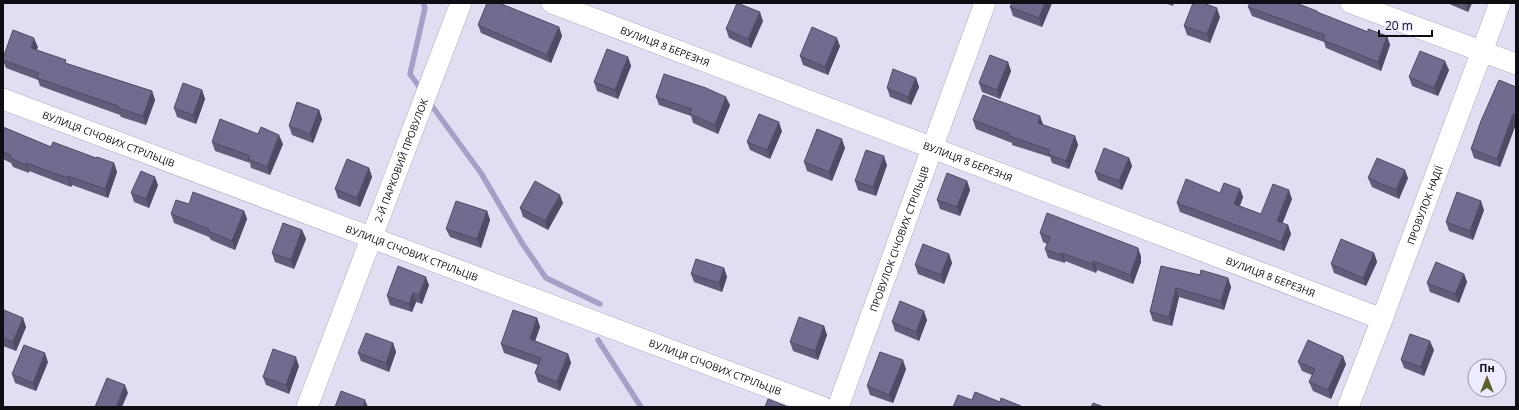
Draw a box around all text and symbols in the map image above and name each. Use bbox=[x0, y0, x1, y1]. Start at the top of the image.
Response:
scale bar bbox=[1379, 12, 1432, 38]
text: 20 m bbox=[1385, 17, 1413, 34]
street label: ВУЛИЦЯ 8 БЕРЕЗНЯ bbox=[618, 23, 712, 69]
street label: 2-Й ПАРКОВИЙ ПРОВУЛОК bbox=[371, 95, 431, 224]
street label: ВУЛИЦЯ СІЧОВИХ СТРІЛЬЦІВ bbox=[41, 107, 177, 170]
street label: ВУЛИЦЯ 8 БЕРЕЗНЯ bbox=[921, 138, 1015, 185]
street label: ПРОВУЛОК НАДІЇ bbox=[1403, 163, 1446, 247]
street label: ПРОВУЛОК СІЧОВИХ СТРІЛЬЦІВ bbox=[866, 164, 932, 314]
street label: ВУЛИЦЯ СІЧОВИХ СТРІЛЬЦІВ bbox=[344, 222, 480, 284]
street label: ВУЛИЦЯ 8 БЕРЕЗНЯ bbox=[1224, 253, 1317, 300]
street label: ВУЛИЦЯ СІЧОВИХ СТРІЛЬЦІВ bbox=[647, 336, 784, 398]
north arrow bbox=[1467, 358, 1507, 398]
text: Пн bbox=[1479, 360, 1495, 375]

